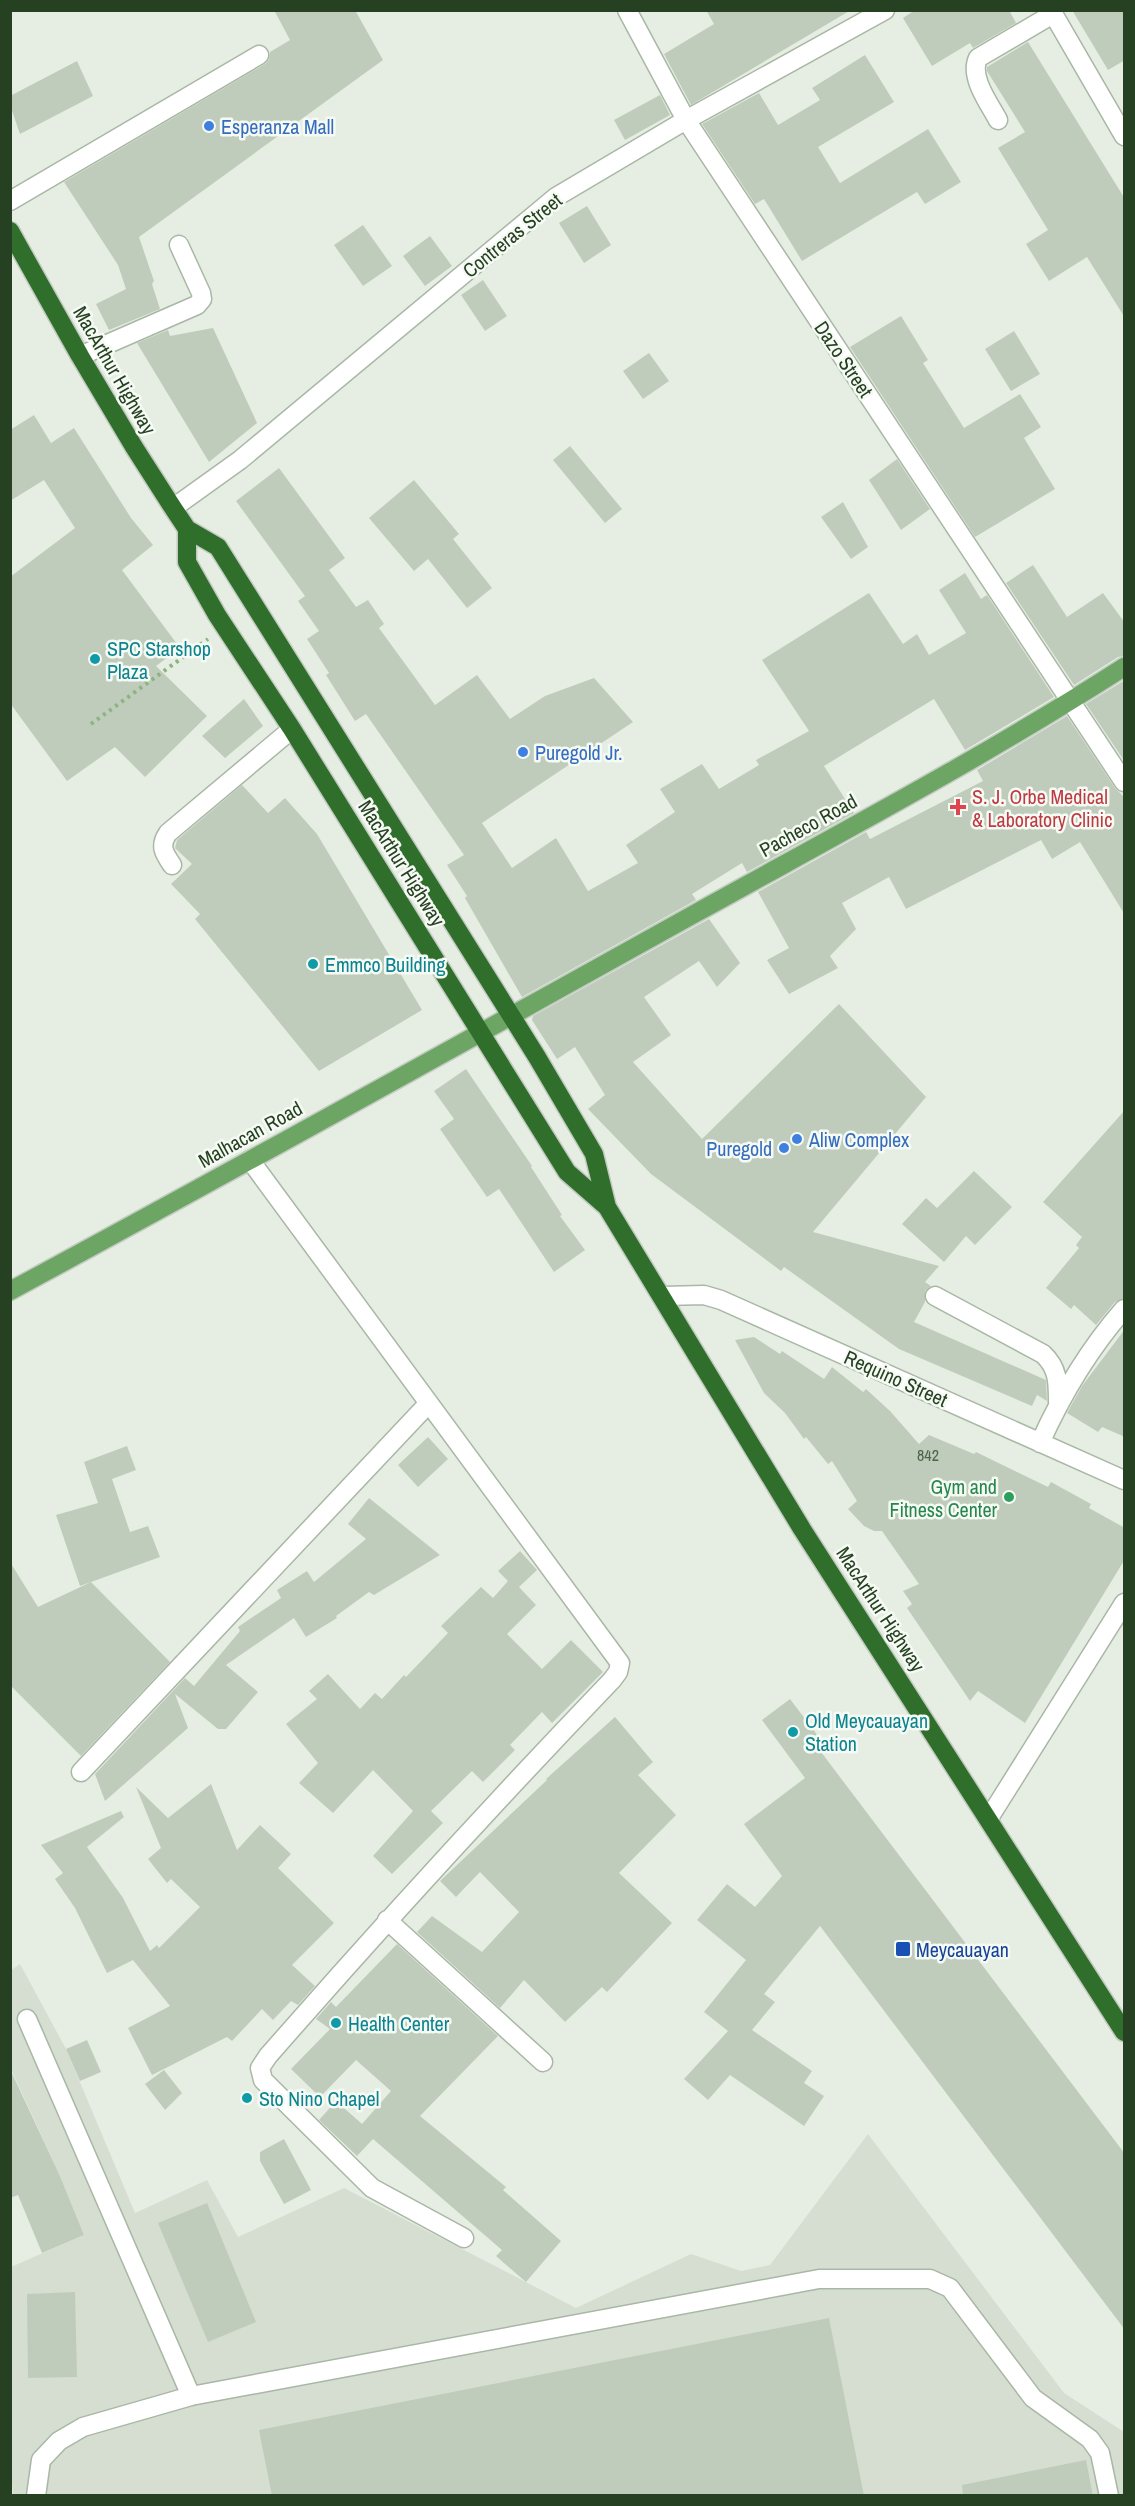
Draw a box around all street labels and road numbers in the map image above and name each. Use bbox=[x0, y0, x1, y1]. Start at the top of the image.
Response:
street label: Contreras Street bbox=[457, 186, 568, 283]
street label: MacArthur Highway bbox=[67, 301, 163, 440]
street label: Dazo Street bbox=[809, 316, 880, 403]
street label: Pacheco Road bbox=[754, 787, 862, 863]
street label: MacArthur Highway bbox=[352, 795, 452, 932]
street label: Malhacan Road bbox=[193, 1094, 307, 1174]
street label: Requino Street bbox=[840, 1343, 952, 1413]
street label: MacArthur Highway bbox=[830, 1541, 932, 1677]

